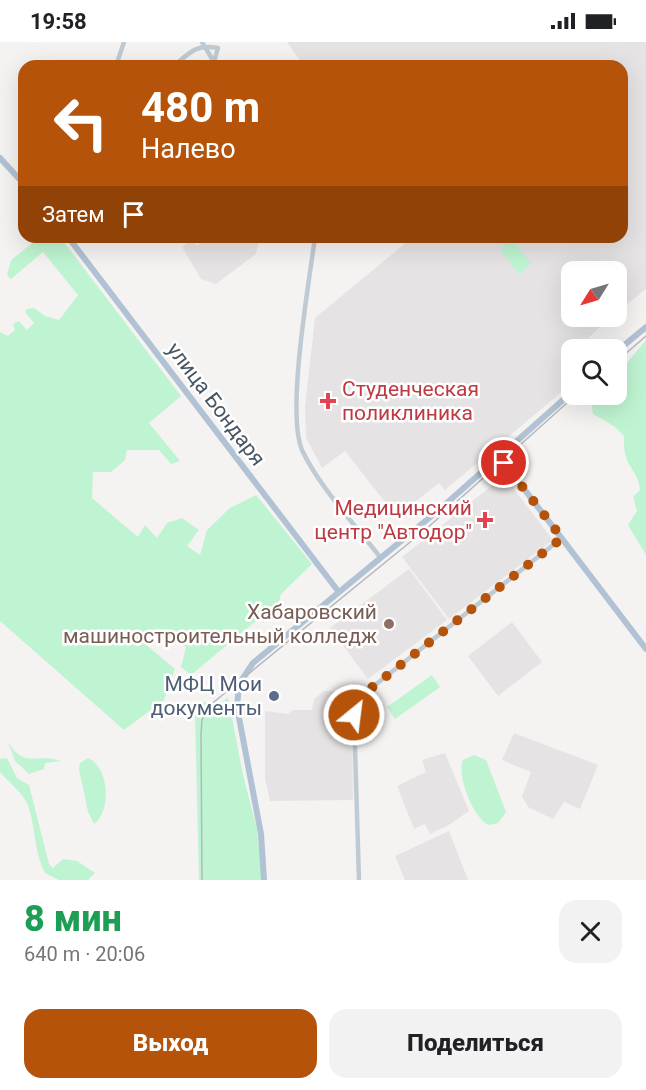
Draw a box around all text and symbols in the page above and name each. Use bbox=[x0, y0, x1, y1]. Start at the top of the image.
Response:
text: 19:58 bbox=[30, 9, 87, 34]
text: 480 m bbox=[141, 83, 260, 132]
icon: left bbox=[42, 84, 120, 162]
text: Налево bbox=[141, 133, 236, 165]
icon: arrive bbox=[117, 198, 150, 231]
text: Затем bbox=[42, 202, 105, 227]
north arrow bbox=[561, 261, 627, 327]
map controls bbox=[561, 261, 627, 405]
street label: улица Бондаря bbox=[162, 338, 270, 470]
button: search bbox=[561, 339, 627, 405]
place label: Студенческая поликлиника bbox=[342, 377, 479, 425]
marker: Студенческая поликлиника bbox=[319, 392, 337, 410]
pin bbox=[478, 437, 529, 488]
icon: arrive bbox=[487, 446, 520, 479]
place label: Медицинский центр "Автодор" bbox=[314, 496, 472, 544]
marker: Медицинский центр "Автодор" bbox=[476, 511, 494, 529]
place label: Хабаровский машиностроительный колледж bbox=[63, 600, 377, 648]
marker: Хабаровский машиностроительный колледж bbox=[382, 617, 396, 631]
place label: МФЦ Мои документы bbox=[151, 672, 262, 720]
position arrow bbox=[322, 683, 386, 747]
marker: МФЦ Мои документы bbox=[267, 689, 281, 703]
text: 8 мин bbox=[24, 898, 122, 940]
button: close bbox=[559, 900, 622, 963]
text: 640 m · 20:06 bbox=[24, 942, 145, 966]
button: Выход bbox=[24, 1009, 317, 1078]
button: Поделиться bbox=[329, 1009, 622, 1078]

